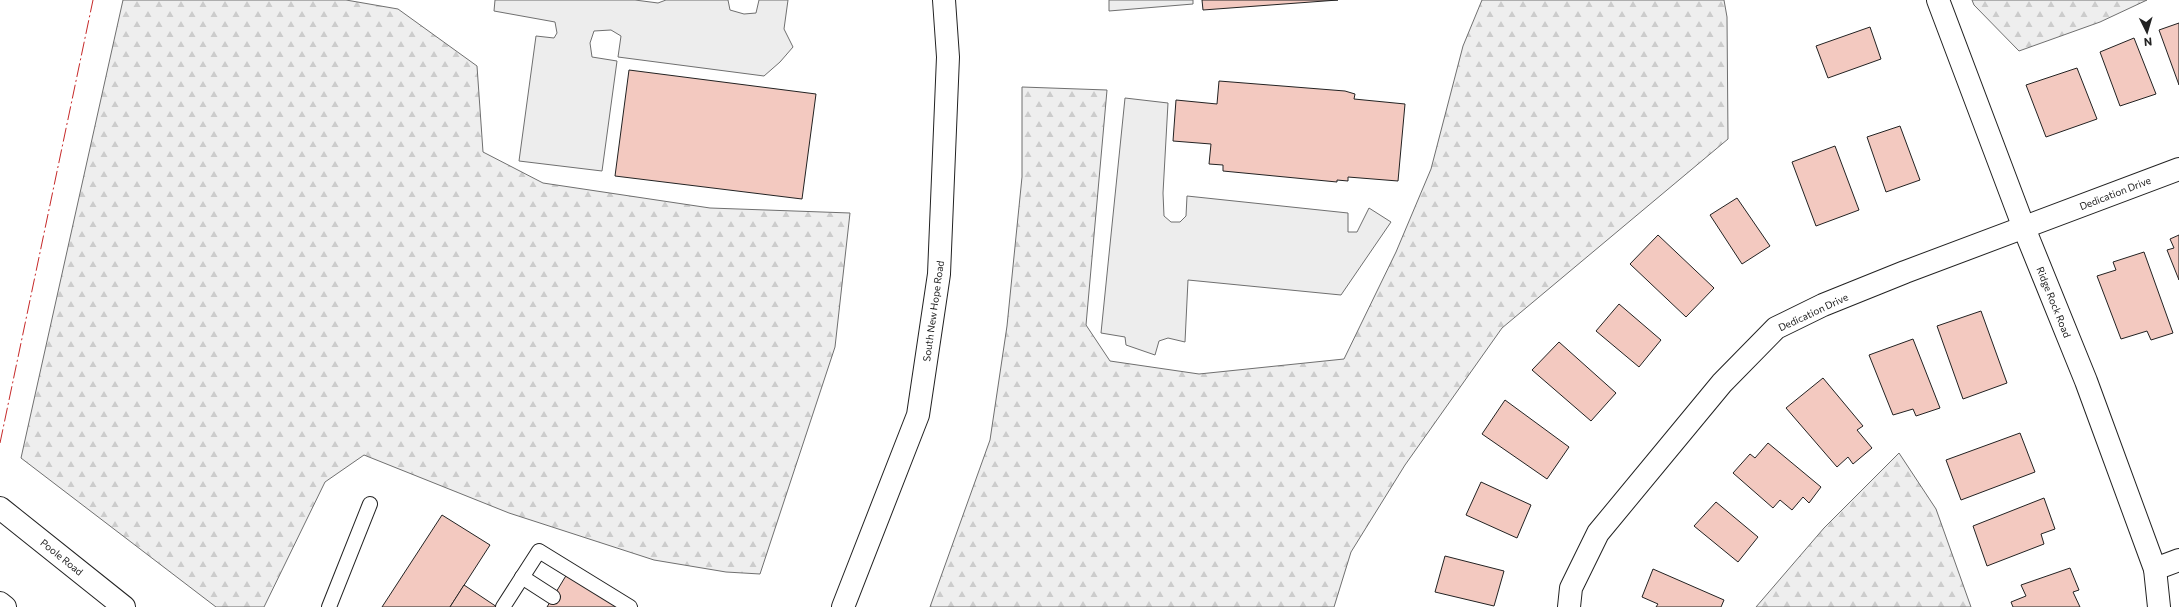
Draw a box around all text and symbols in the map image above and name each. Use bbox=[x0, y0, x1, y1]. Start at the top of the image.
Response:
north arrow bbox=[2127, 12, 2167, 52]
text: N bbox=[2143, 36, 2153, 49]
street label: Dedication Drive bbox=[2078, 174, 2152, 212]
street label: South New Hope Road bbox=[920, 260, 946, 362]
street label: Ridge Rock Road bbox=[2034, 265, 2074, 339]
street label: Dedication Drive bbox=[1776, 291, 1850, 333]
street label: Poole Road bbox=[38, 536, 86, 578]

